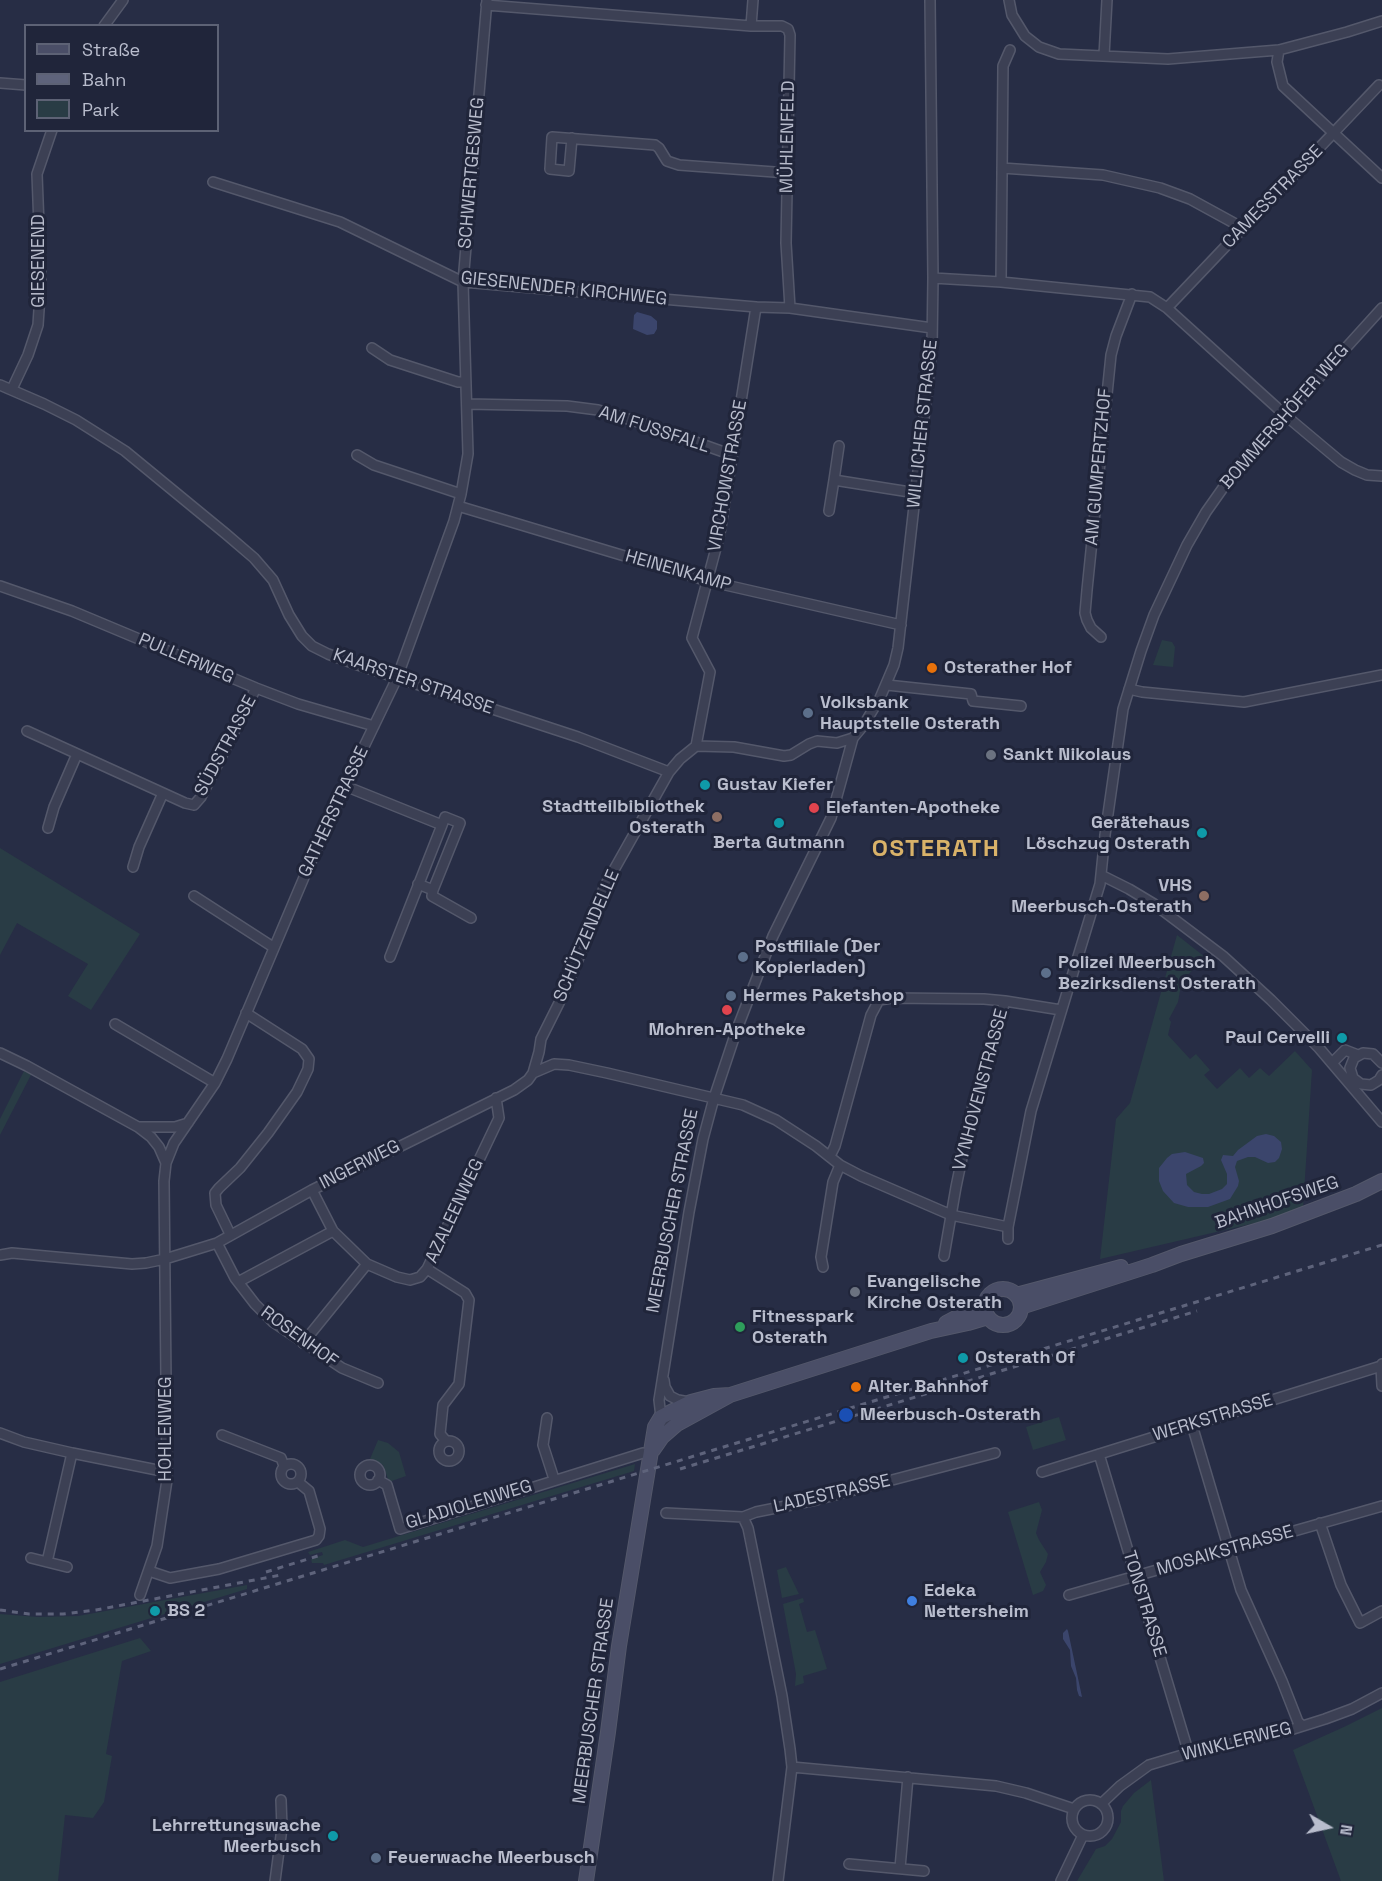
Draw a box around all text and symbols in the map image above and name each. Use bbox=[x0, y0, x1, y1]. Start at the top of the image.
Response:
legend bbox=[24, 24, 219, 132]
text: Straße bbox=[82, 38, 140, 61]
text: Bahn bbox=[82, 68, 126, 91]
street label: MÜHLENFELD bbox=[776, 80, 800, 194]
street label: SCHWERTGESWEG bbox=[455, 96, 489, 250]
text: Park bbox=[82, 98, 119, 121]
street label: CAMESSTRASSE bbox=[1218, 141, 1328, 253]
street label: GIESENEND bbox=[28, 214, 50, 308]
street label: GIESENENDER KIRCHWEG bbox=[460, 267, 668, 311]
street label: WILLICHER STRASSE bbox=[903, 339, 943, 509]
street label: BOMMERSHÖFER WEG bbox=[1216, 340, 1354, 494]
street label: AM GUMPERTZHOF bbox=[1081, 388, 1117, 546]
street label: VIRCHOWSTRASSE bbox=[704, 398, 752, 554]
street label: AM FUSSFALL bbox=[596, 402, 712, 458]
street label: HEINENKAMP bbox=[623, 546, 733, 596]
street label: PULLERWEG bbox=[135, 629, 237, 689]
street label: KAARSTER STRASSE bbox=[330, 644, 496, 720]
place label: Osterather Hof bbox=[944, 657, 1072, 679]
marker: Osterather Hof bbox=[925, 661, 939, 675]
street label: SÜDSTRASSE bbox=[190, 692, 262, 800]
place label: Volksbank Hauptstelle Osterath bbox=[820, 692, 1000, 734]
marker: Volksbank Hauptstelle Osterath bbox=[801, 706, 815, 720]
street label: GATHERSTRASSE bbox=[294, 743, 374, 881]
place label: Sankt Nikolaus bbox=[1003, 744, 1131, 766]
marker: Sankt Nikolaus bbox=[984, 748, 998, 762]
place label: Gustav Kiefer bbox=[717, 774, 833, 796]
marker: Gustav Kiefer bbox=[698, 778, 712, 792]
place label: Stadtteilbibliothek Osterath bbox=[542, 796, 705, 838]
place label: Elefanten-Apotheke bbox=[826, 797, 1000, 819]
marker: Elefanten-Apotheke bbox=[807, 801, 821, 815]
marker: Stadtteilbibliothek Osterath bbox=[710, 810, 724, 824]
place label: Gerätehaus Löschzug Osterath bbox=[1026, 812, 1190, 854]
marker: Berta Gutmann bbox=[772, 816, 786, 830]
marker: Gerätehaus Löschzug Osterath bbox=[1195, 826, 1209, 840]
place label: Berta Gutmann bbox=[713, 832, 845, 854]
district label: OSTERATH bbox=[872, 835, 1000, 863]
street label: SCHÜTZENDELLE bbox=[549, 867, 625, 1005]
place label: VHS Meerbusch-Osterath bbox=[1011, 875, 1192, 918]
marker: VHS Meerbusch-Osterath bbox=[1197, 889, 1211, 903]
place label: Postfiliale (Der Kopierladen) bbox=[755, 936, 880, 978]
marker: Postfiliale (Der Kopierladen) bbox=[736, 950, 750, 964]
place label: Polizei Meerbusch Bezirksdienst Osterath bbox=[1058, 952, 1256, 994]
marker: Polizei Meerbusch Bezirksdienst Osterath bbox=[1039, 966, 1053, 980]
place label: Hermes Paketshop bbox=[743, 985, 904, 1007]
marker: Hermes Paketshop bbox=[724, 989, 738, 1003]
marker: Mohren-Apotheke bbox=[720, 1003, 734, 1017]
street label: VYNHOVENSTRASSE bbox=[949, 1007, 1013, 1173]
place label: Mohren-Apotheke bbox=[648, 1019, 806, 1041]
place label: Paul Cervelli bbox=[1225, 1027, 1330, 1049]
marker: Paul Cervelli bbox=[1335, 1031, 1349, 1045]
street label: MEERBUSCHER STRASSE bbox=[643, 1107, 703, 1315]
street label: INGERWEG bbox=[316, 1136, 404, 1194]
street label: AZALEENWEG bbox=[421, 1155, 489, 1267]
street label: BAHNHOFSWEG bbox=[1212, 1172, 1342, 1234]
place label: Evangelische Kirche Osterath bbox=[867, 1271, 1002, 1314]
marker: Evangelische Kirche Osterath bbox=[848, 1285, 862, 1299]
street label: ROSENHOF bbox=[256, 1302, 342, 1372]
place label: Fitnesspark Osterath bbox=[752, 1306, 854, 1348]
marker: Fitnesspark Osterath bbox=[733, 1320, 747, 1334]
place label: Osterath Of bbox=[975, 1347, 1075, 1369]
marker: Osterath Of bbox=[956, 1351, 970, 1365]
street label: HOHLENWEG bbox=[155, 1376, 177, 1482]
place label: Alter Bahnhof bbox=[868, 1376, 988, 1398]
marker: Alter Bahnhof bbox=[849, 1380, 863, 1394]
street label: WERKSTRASSE bbox=[1151, 1390, 1275, 1446]
place label: Meerbusch-Osterath bbox=[860, 1404, 1041, 1426]
marker: Meerbusch-Osterath bbox=[837, 1406, 855, 1424]
street label: LADESTRASSE bbox=[772, 1470, 892, 1518]
street label: GLADIOLENWEG bbox=[403, 1476, 535, 1534]
street label: MOSAIKSTRASSE bbox=[1154, 1521, 1296, 1581]
street label: TONSTRASSE bbox=[1118, 1548, 1170, 1660]
place label: Edeka Nettersheim bbox=[924, 1580, 1029, 1622]
marker: Edeka Nettersheim bbox=[905, 1594, 919, 1608]
street label: MEERBUSCHER STRASSE bbox=[569, 1597, 619, 1805]
place label: BS 2 bbox=[167, 1600, 205, 1622]
marker: BS 2 bbox=[148, 1604, 162, 1618]
street label: WINKLERWEG bbox=[1180, 1718, 1294, 1766]
north arrow bbox=[1298, 1797, 1358, 1857]
place label: Lehrrettungswache Meerbusch bbox=[152, 1815, 321, 1858]
text: N bbox=[1335, 1823, 1357, 1837]
marker: Lehrrettungswache Meerbusch bbox=[326, 1829, 340, 1843]
place label: Feuerwache Meerbusch bbox=[388, 1847, 595, 1869]
marker: Feuerwache Meerbusch bbox=[369, 1851, 383, 1865]

